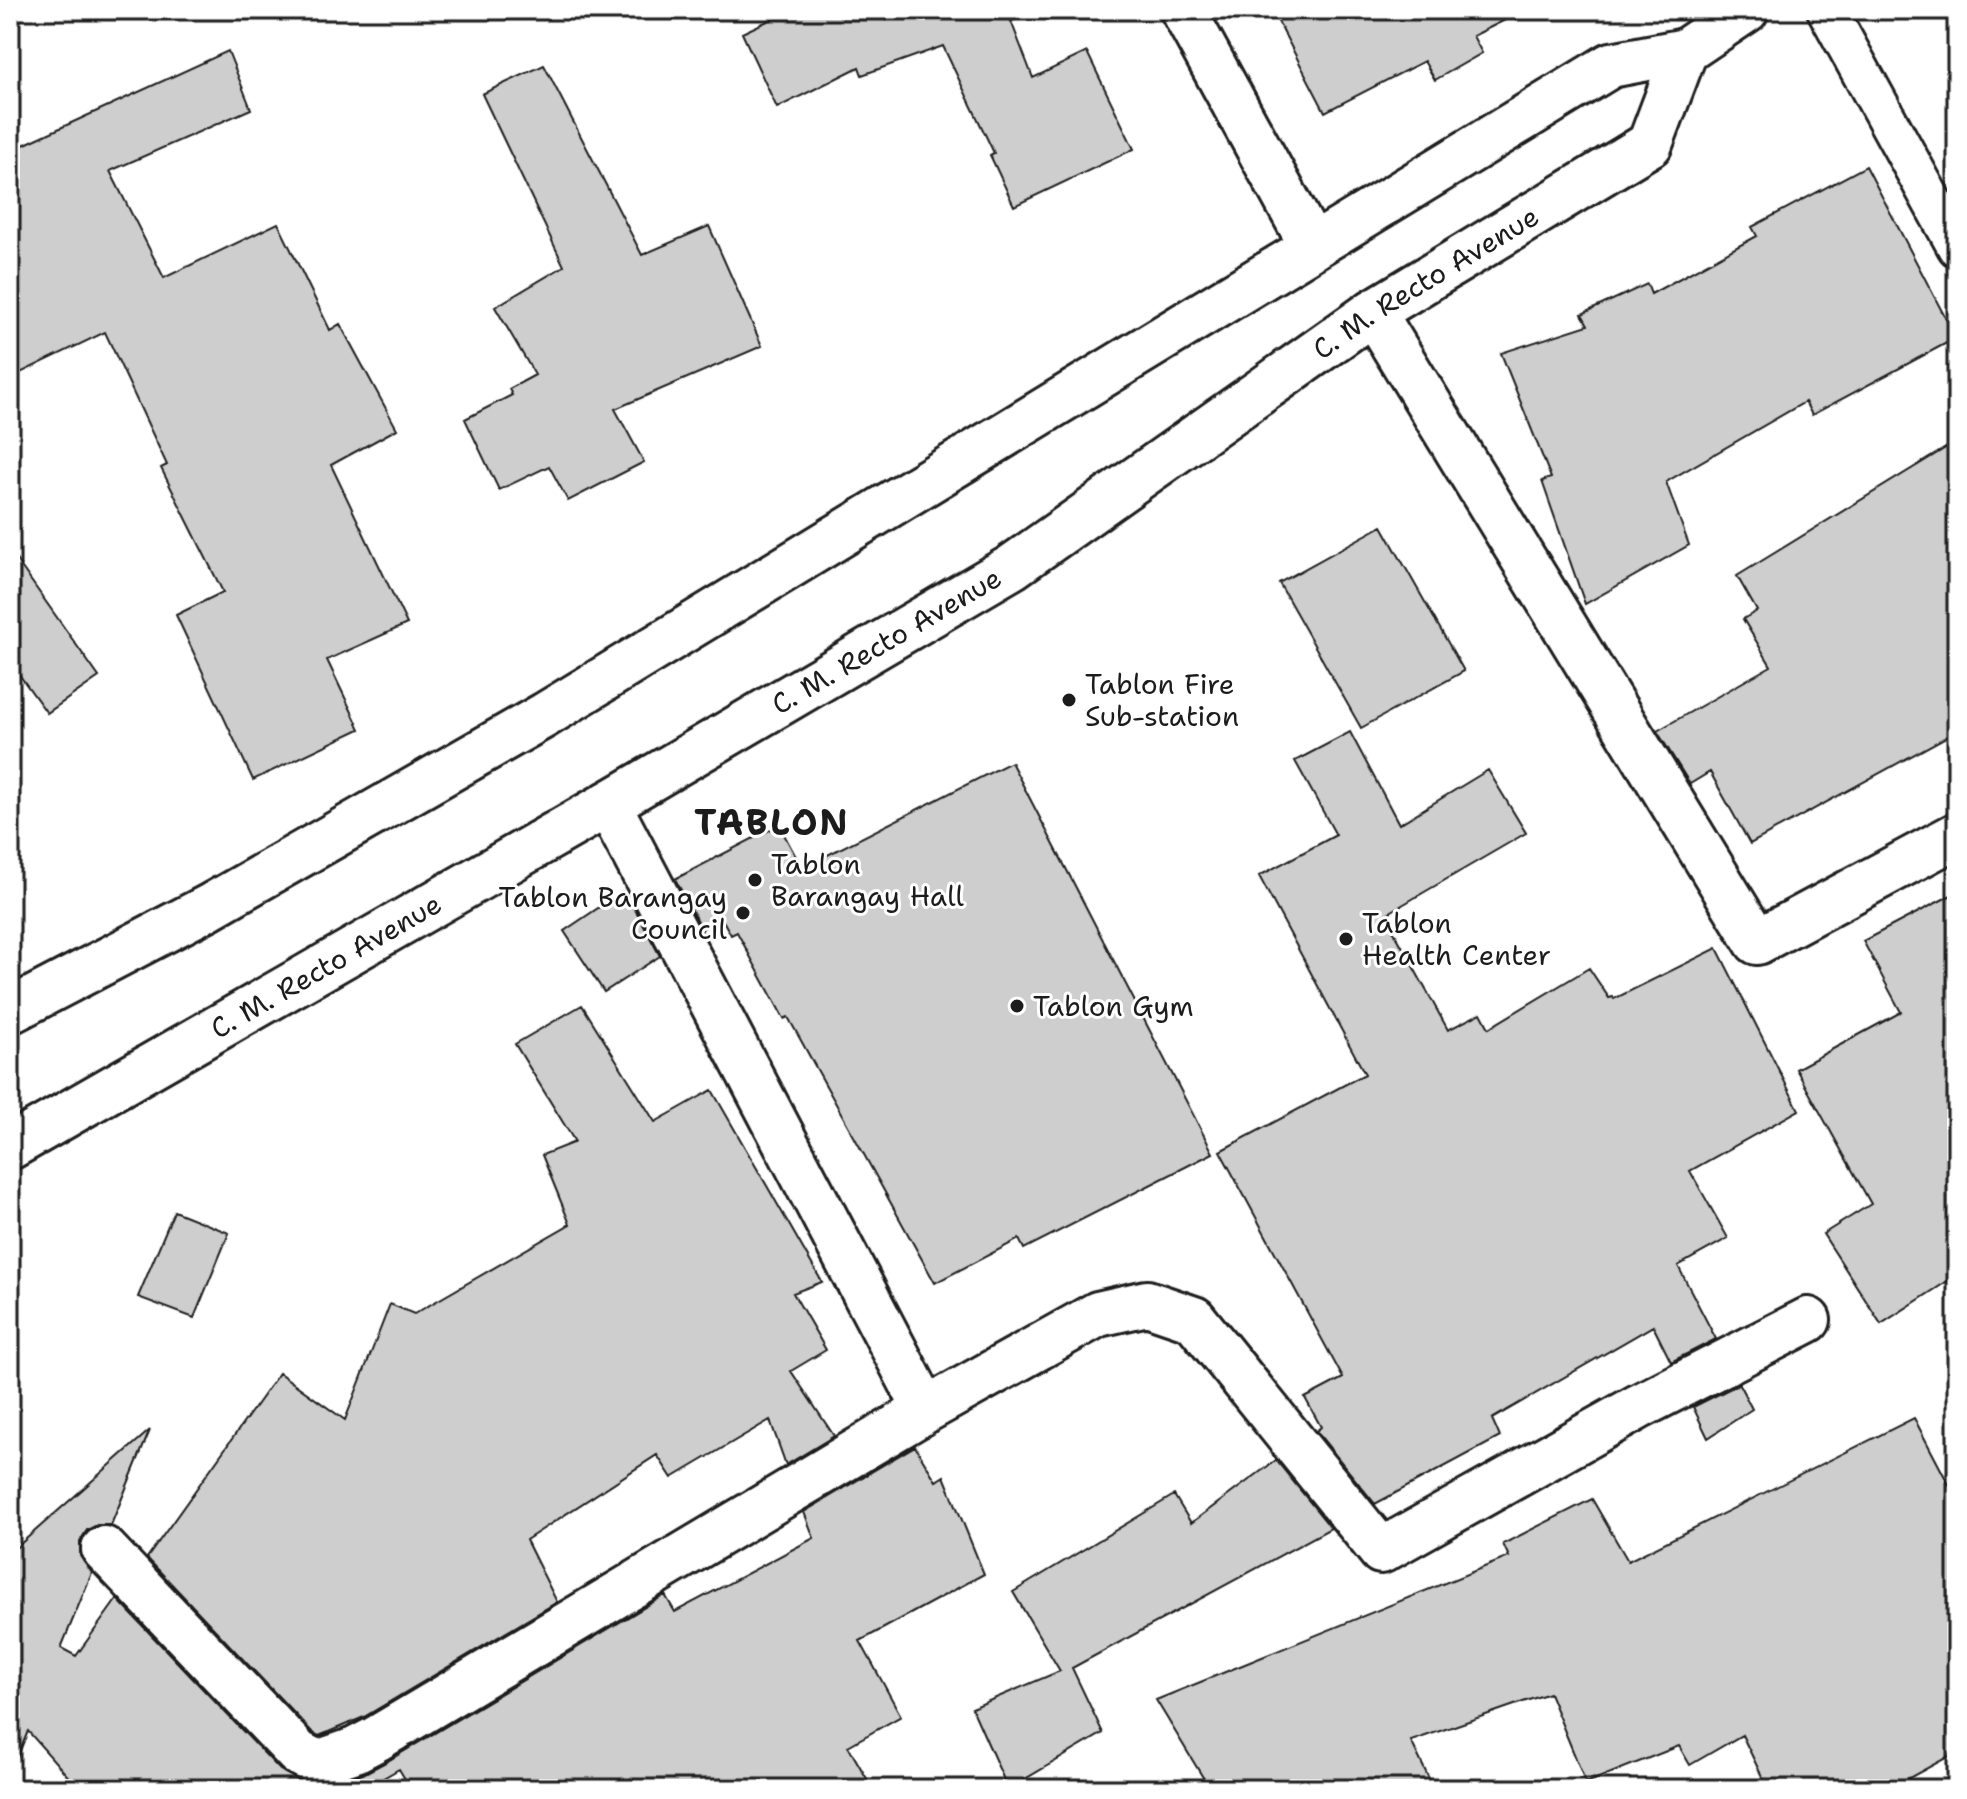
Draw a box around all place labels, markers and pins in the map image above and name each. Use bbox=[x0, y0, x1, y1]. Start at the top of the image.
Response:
place label: Tablon Fire Sub-station bbox=[1085, 665, 1239, 735]
marker: Tablon Fire Sub-station bbox=[1060, 691, 1078, 709]
place label: Tablon Barangay Hall bbox=[771, 845, 965, 915]
marker: Tablon Barangay Hall bbox=[746, 871, 764, 889]
place label: Tablon Barangay Council bbox=[499, 878, 728, 948]
marker: Tablon Barangay Council bbox=[734, 904, 752, 922]
place label: Tablon Health Center bbox=[1362, 904, 1551, 974]
marker: Tablon Health Center bbox=[1337, 930, 1355, 948]
place label: Tablon Gym bbox=[1033, 987, 1194, 1025]
marker: Tablon Gym bbox=[1008, 997, 1026, 1015]

